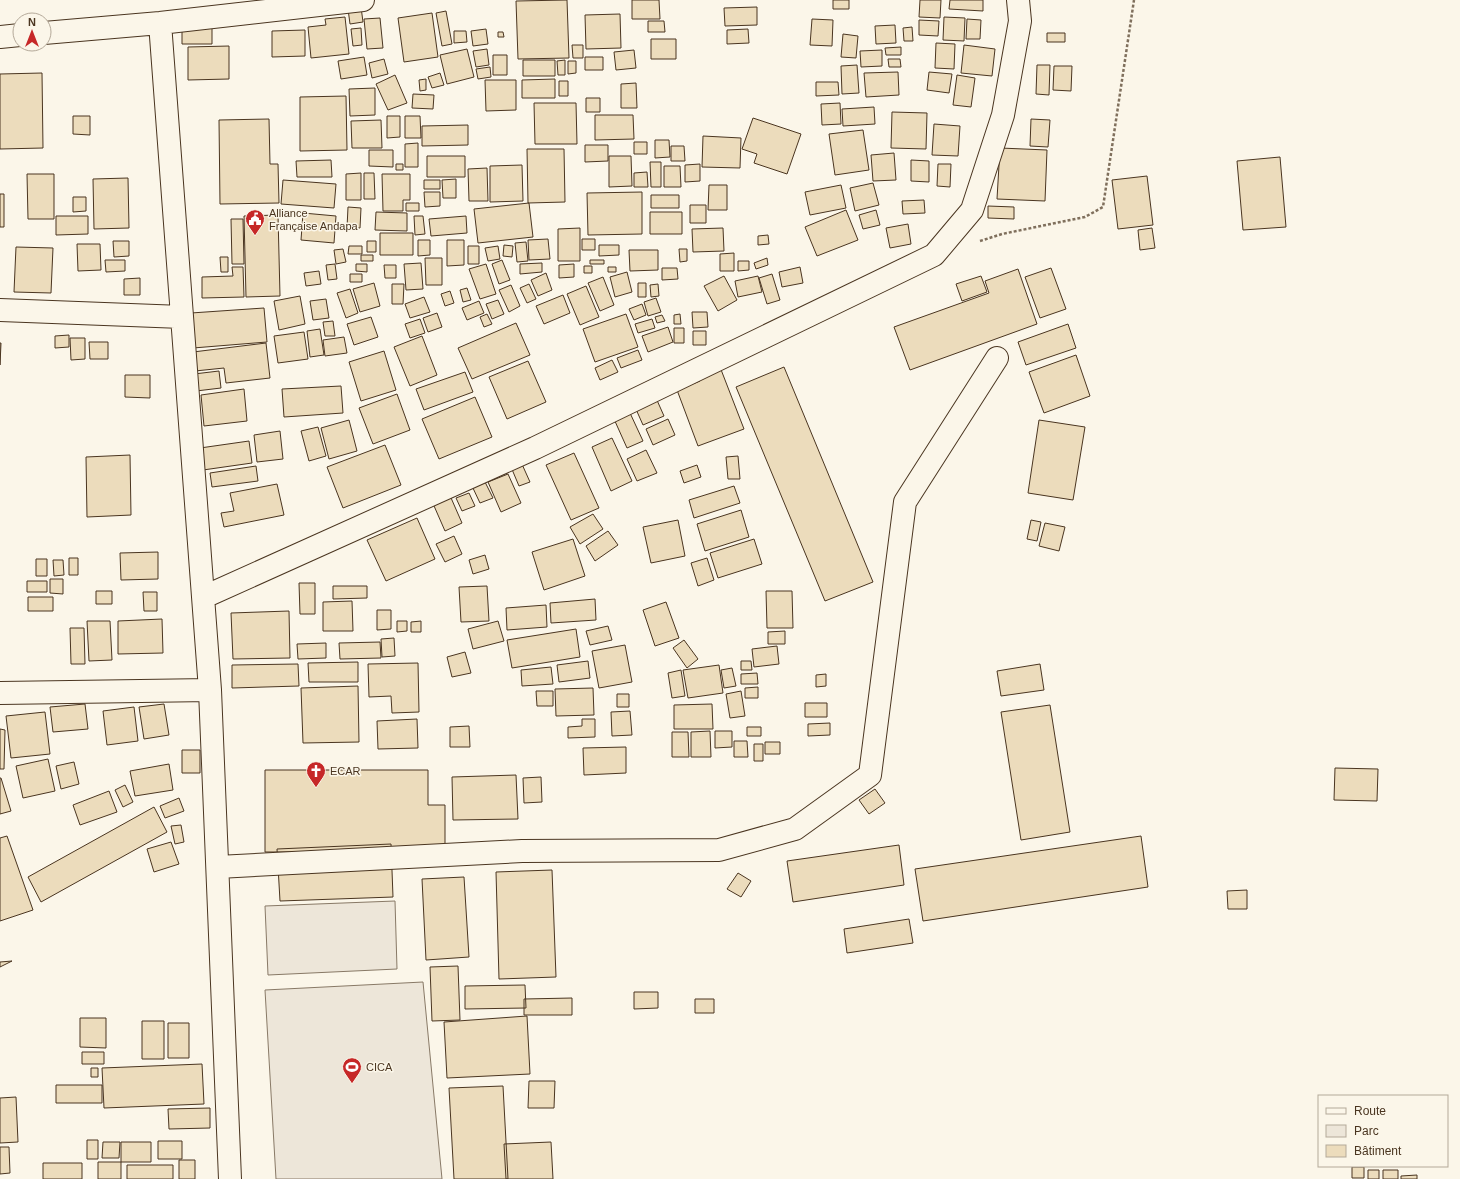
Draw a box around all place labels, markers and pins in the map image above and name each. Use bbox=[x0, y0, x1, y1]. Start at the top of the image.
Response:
place label: Alliance Française Andapa bbox=[269, 207, 359, 232]
public building icon: Alliance Française Andapa bbox=[244, 208, 266, 236]
church icon: ECAR bbox=[305, 760, 327, 788]
place label: ECAR bbox=[330, 765, 361, 777]
sports icon: CICA bbox=[341, 1056, 363, 1084]
place label: CICA bbox=[366, 1061, 393, 1073]

